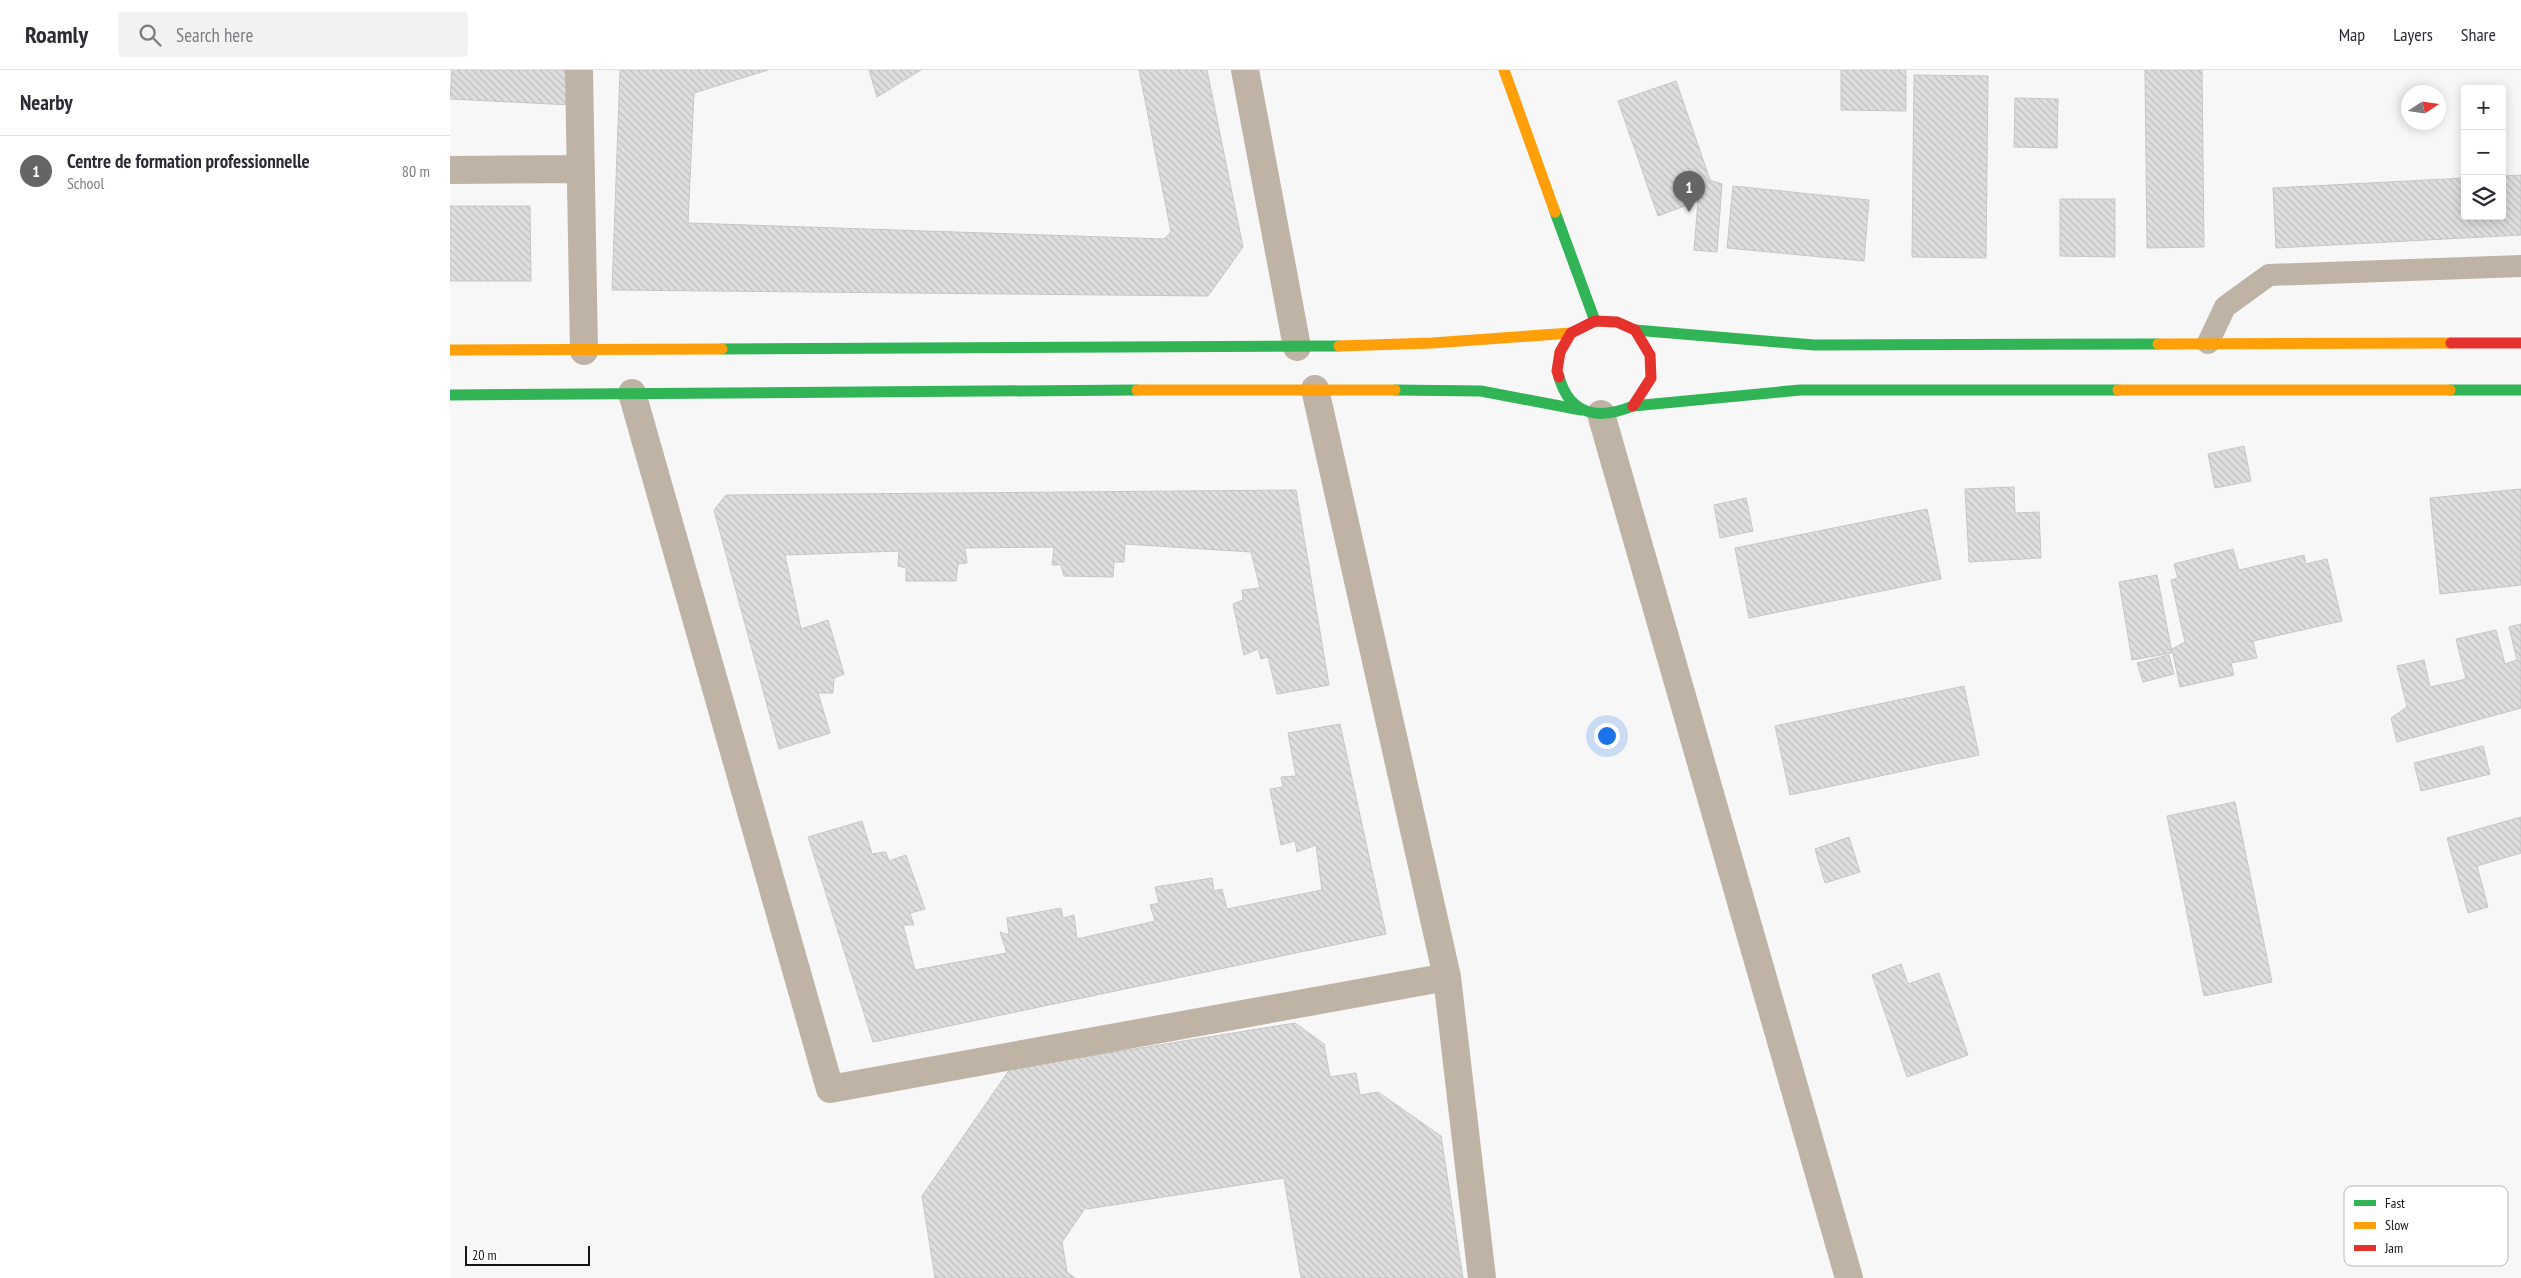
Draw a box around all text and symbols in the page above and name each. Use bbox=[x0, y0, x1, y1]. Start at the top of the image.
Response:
search box bbox=[118, 12, 468, 57]
text: Roamly bbox=[25, 19, 88, 50]
icon: search bbox=[136, 21, 164, 49]
text: Search here bbox=[176, 23, 253, 47]
text: Map bbox=[2339, 23, 2365, 46]
text: Layers bbox=[2393, 23, 2433, 46]
text: Share bbox=[2461, 23, 2496, 46]
north arrow bbox=[2401, 85, 2446, 130]
map controls bbox=[2461, 85, 2506, 220]
button: + bbox=[2461, 85, 2506, 130]
text: Nearby bbox=[20, 89, 73, 116]
button: − bbox=[2461, 130, 2506, 175]
text: Centre de formation professionnelle bbox=[67, 149, 310, 173]
text: 1 bbox=[32, 161, 40, 181]
text: 80 m bbox=[402, 161, 430, 181]
pin: 1 bbox=[1673, 171, 1705, 212]
text: School bbox=[67, 173, 104, 193]
button: layers bbox=[2461, 175, 2506, 220]
your location bbox=[1594, 723, 1620, 749]
legend bbox=[2344, 1186, 2508, 1266]
text: Fast bbox=[2385, 1194, 2405, 1212]
text: Slow bbox=[2385, 1216, 2409, 1234]
text: Jam bbox=[2384, 1239, 2403, 1257]
scale bar bbox=[465, 1243, 590, 1266]
text: 20 m bbox=[472, 1246, 497, 1264]

